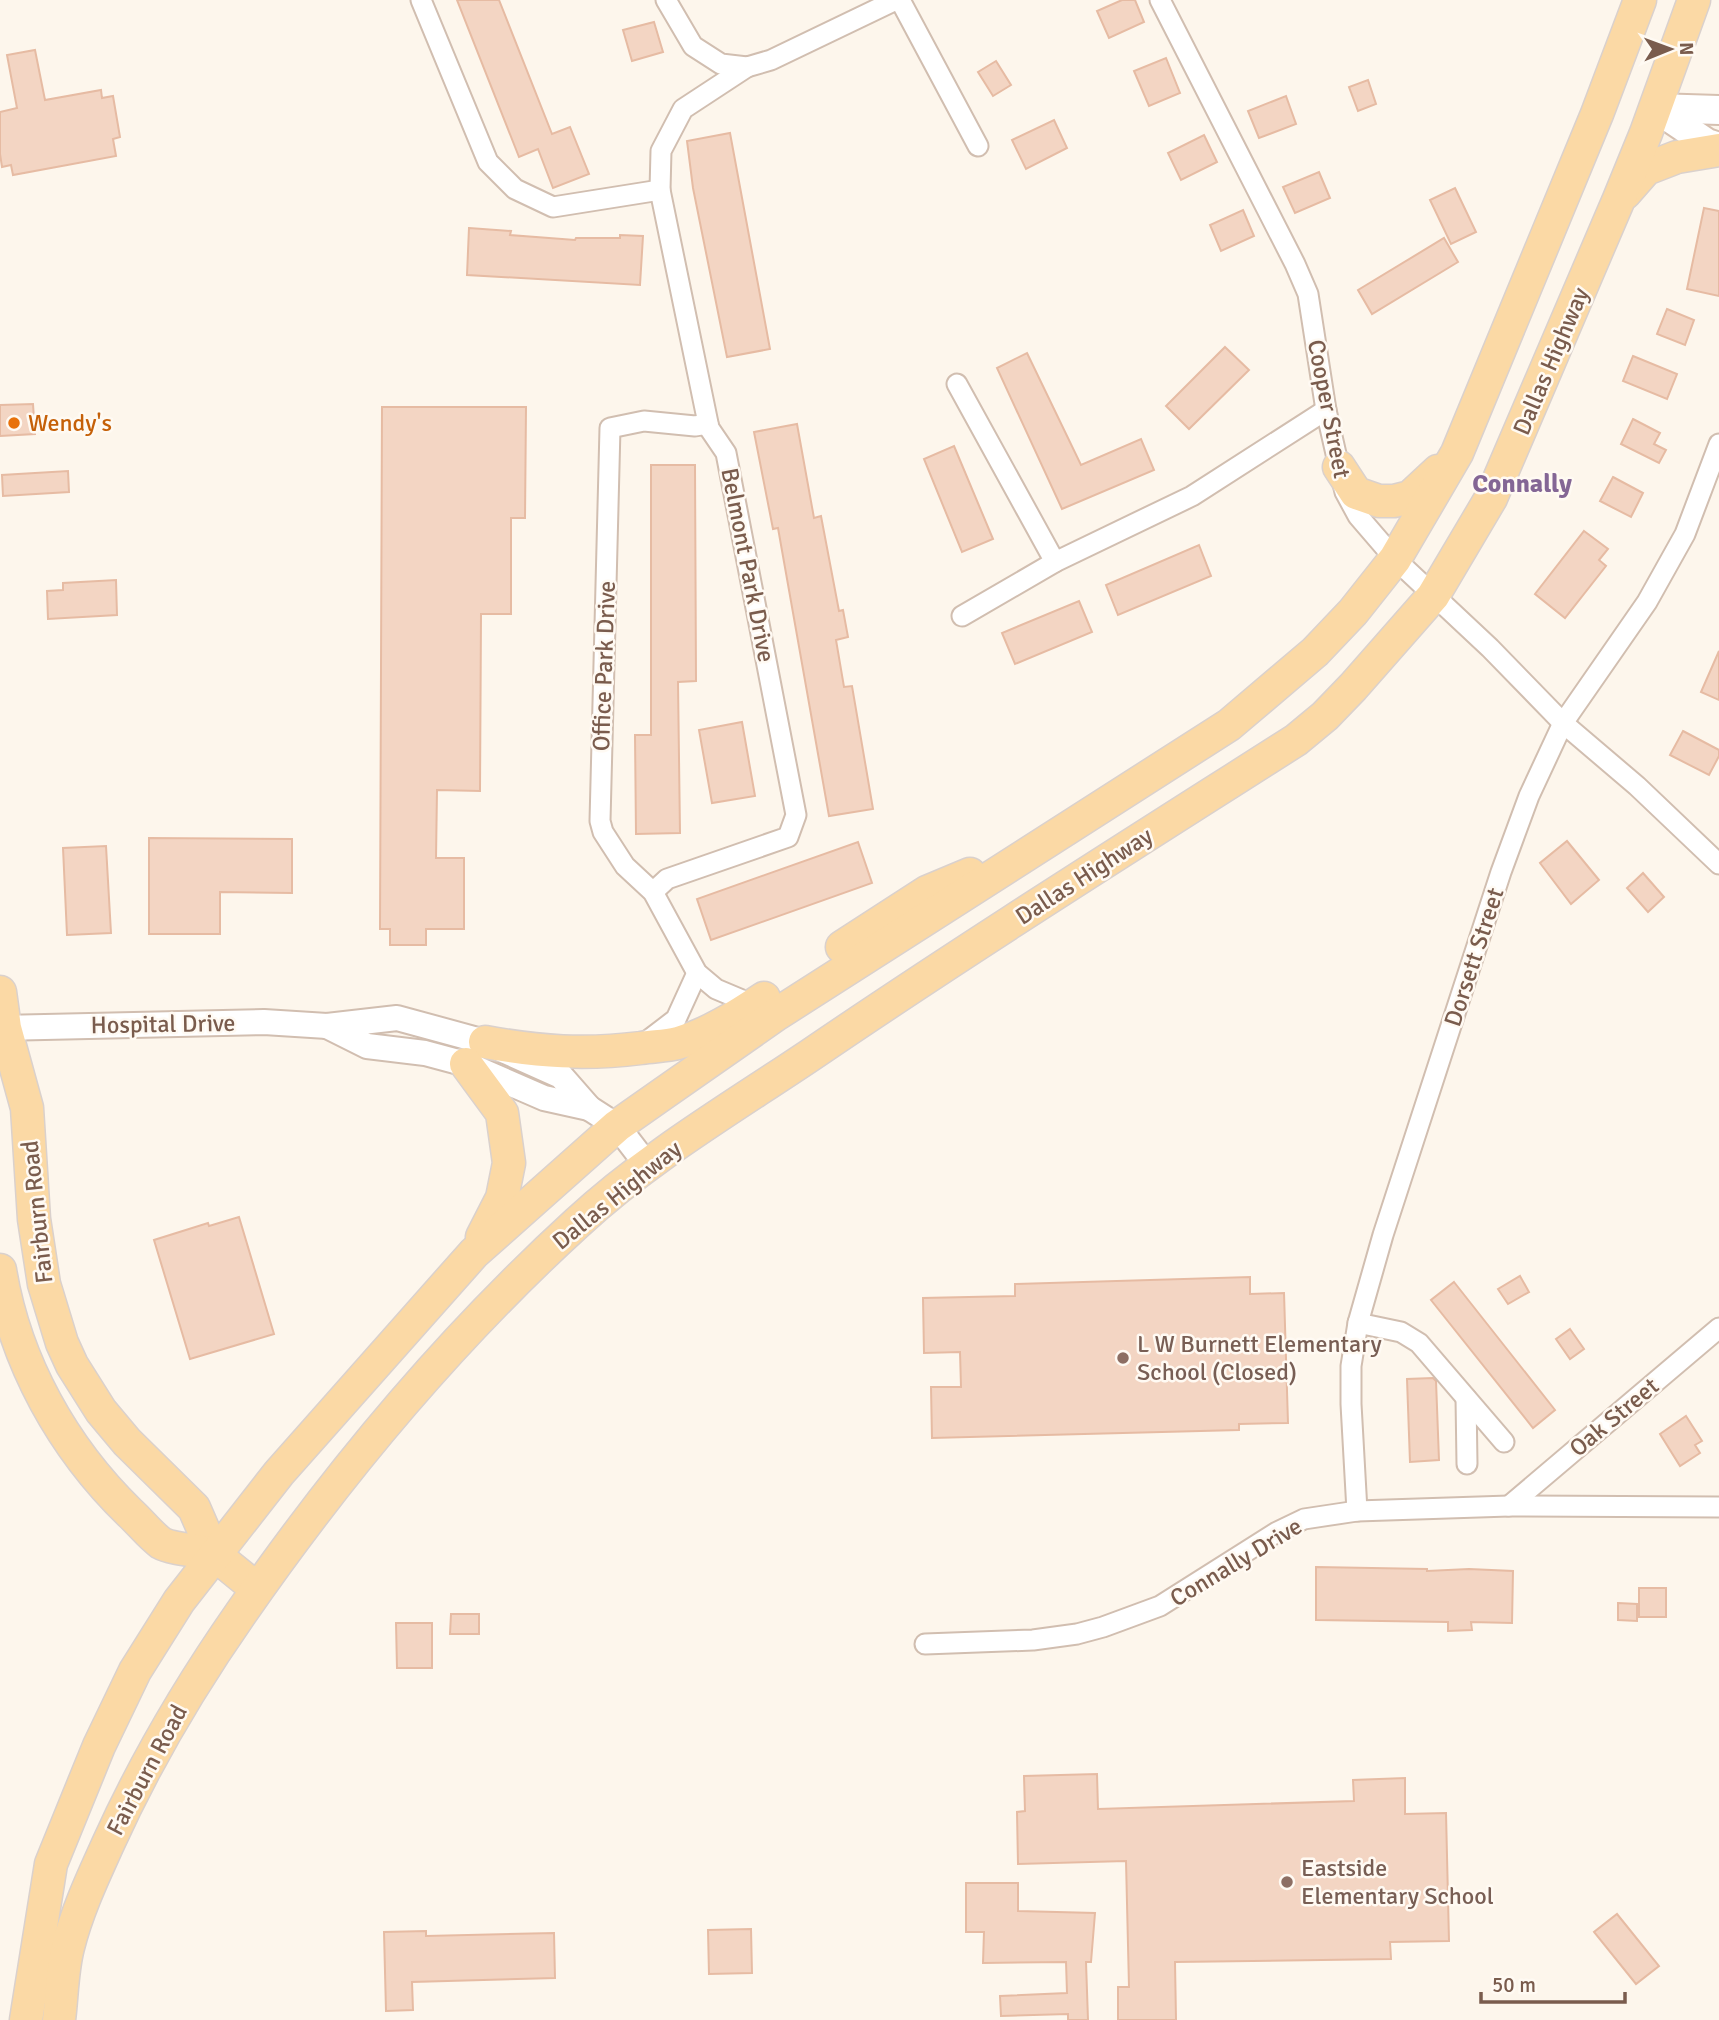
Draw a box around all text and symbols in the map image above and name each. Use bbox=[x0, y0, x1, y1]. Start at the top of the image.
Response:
north arrow bbox=[1635, 14, 1705, 84]
text: N bbox=[1674, 42, 1698, 56]
street label: Dallas Highway bbox=[1506, 283, 1596, 439]
street label: Cooper Street bbox=[1301, 337, 1357, 481]
place label: Wendy's bbox=[28, 408, 112, 438]
marker: Wendy's bbox=[6, 415, 22, 431]
street label: Belmont Park Drive bbox=[714, 465, 782, 665]
district label: Connally bbox=[1472, 468, 1572, 500]
street label: Office Park Drive bbox=[586, 580, 622, 752]
street label: Dallas Highway bbox=[1010, 821, 1158, 931]
street label: Dorsett Street bbox=[1437, 884, 1511, 1030]
street label: Hospital Drive bbox=[90, 1008, 236, 1040]
street label: Dallas Highway bbox=[546, 1134, 688, 1256]
street label: Fairburn Road bbox=[15, 1139, 59, 1285]
place label: L W Burnett Elementary School (Closed) bbox=[1137, 1329, 1382, 1387]
marker: L W Burnett Elementary School (Closed) bbox=[1115, 1350, 1131, 1366]
street label: Oak Street bbox=[1563, 1371, 1665, 1463]
street label: Connally Drive bbox=[1164, 1511, 1308, 1613]
street label: Fairburn Road bbox=[100, 1700, 194, 1840]
place label: Eastside Elementary School bbox=[1301, 1853, 1494, 1911]
marker: Eastside Elementary School bbox=[1279, 1874, 1295, 1890]
scale bar bbox=[1481, 1960, 1624, 2004]
text: 50 m bbox=[1492, 1972, 1536, 1998]

